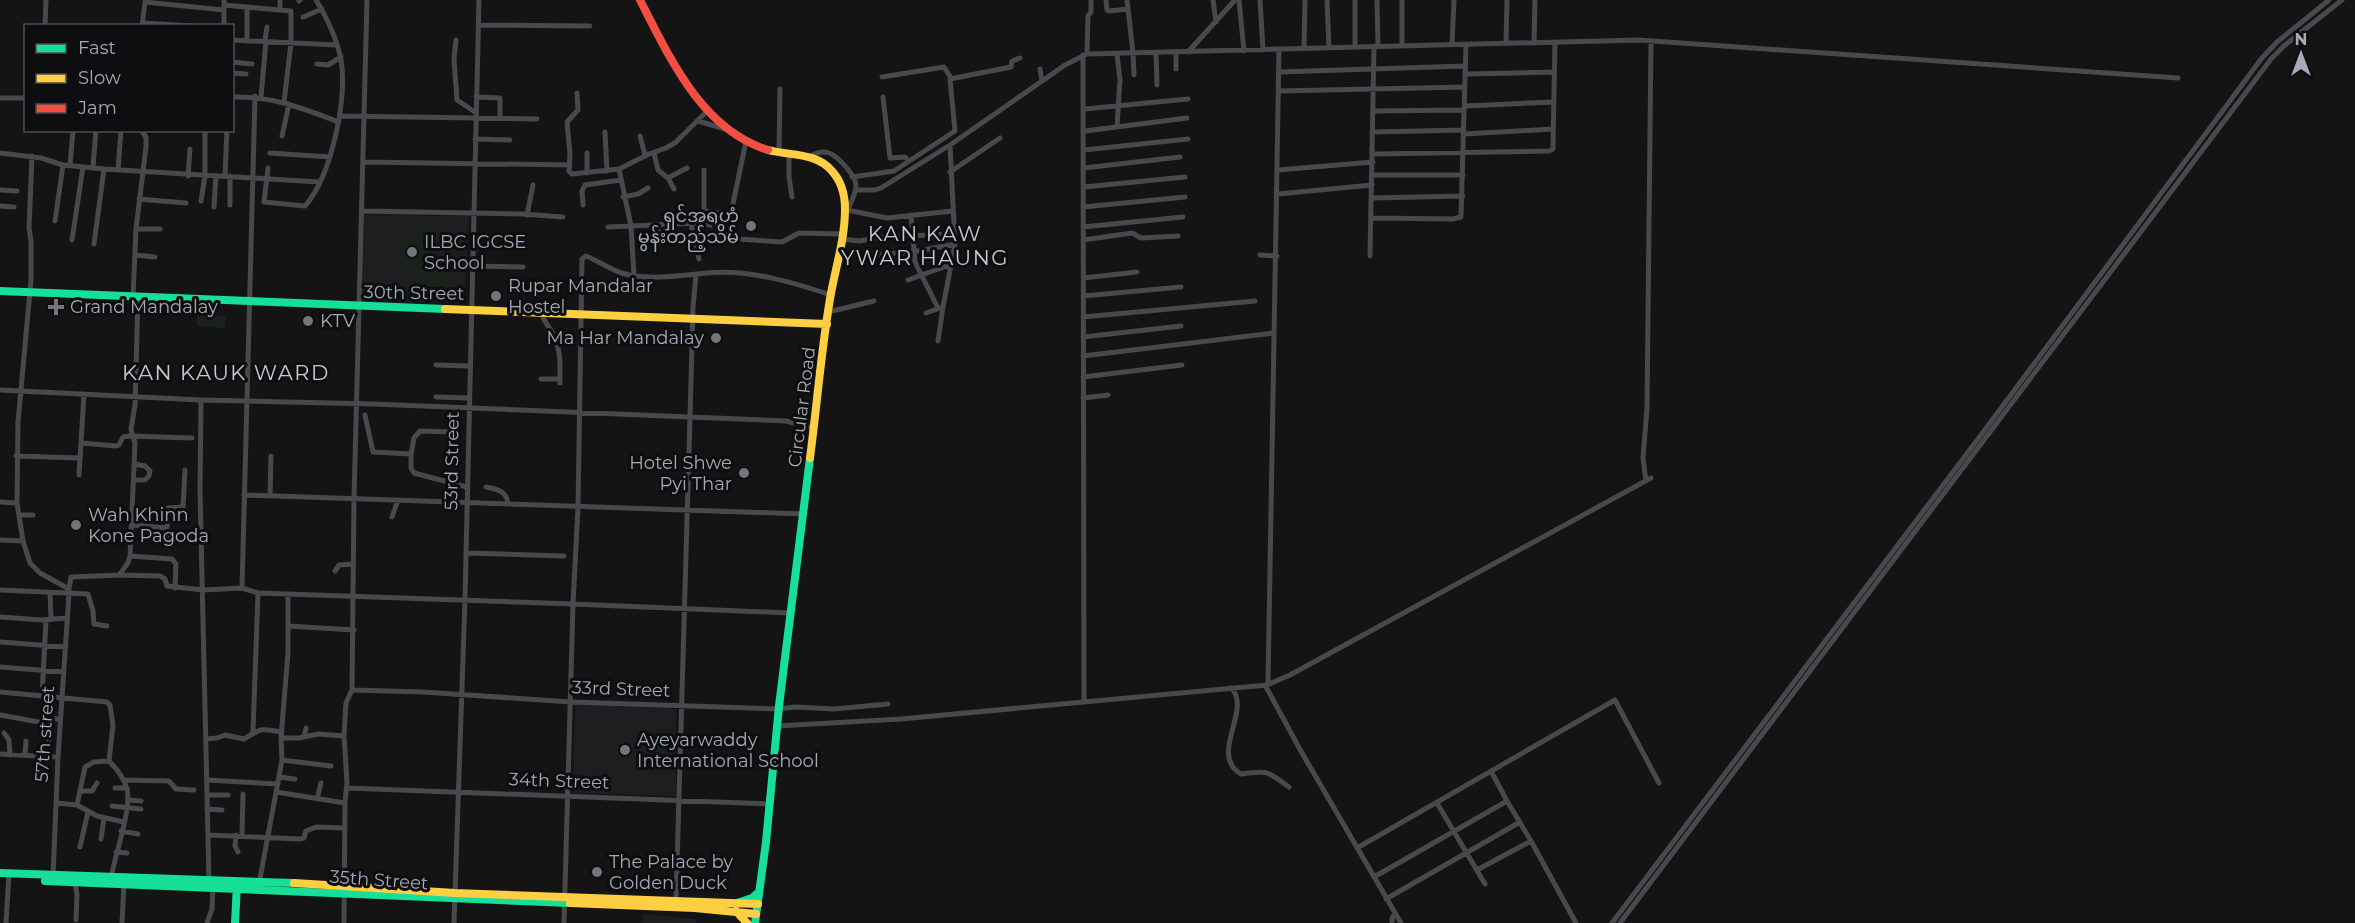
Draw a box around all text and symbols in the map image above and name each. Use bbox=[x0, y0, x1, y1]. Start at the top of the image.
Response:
legend bbox=[24, 24, 234, 132]
north arrow bbox=[2271, 24, 2331, 84]
text: N bbox=[2295, 30, 2307, 49]
text: Fast bbox=[78, 37, 116, 59]
text: Slow bbox=[78, 67, 121, 89]
text: Jam bbox=[77, 97, 117, 119]
place label: ရှင်အရဟံ မွန်းတည့်သိမ် bbox=[638, 203, 739, 252]
marker: ရှင်အရဟံ မွန်းတည့်သိမ် bbox=[744, 219, 758, 233]
district label: KAN KAW YWAR HAUNG bbox=[841, 221, 1009, 270]
place label: ILBC IGCSE School bbox=[424, 231, 526, 274]
marker: ILBC IGCSE School bbox=[405, 245, 419, 259]
place label: Rupar Mandalar Hostel bbox=[508, 275, 653, 318]
street label: 30th Street bbox=[363, 281, 465, 305]
marker: Rupar Mandalar Hostel bbox=[489, 289, 503, 303]
place label: Grand Mandalay bbox=[70, 296, 218, 318]
marker: Grand Mandalay bbox=[47, 298, 65, 316]
place label: KTV bbox=[320, 310, 355, 332]
marker: KTV bbox=[301, 314, 315, 328]
place label: Ma Har Mandalay bbox=[547, 327, 704, 349]
marker: Ma Har Mandalay bbox=[709, 331, 723, 345]
street label: Circular Road bbox=[784, 345, 820, 469]
district label: KAN KAUK WARD bbox=[122, 360, 330, 385]
street label: 53rd Street bbox=[440, 412, 464, 510]
place label: Hotel Shwe Pyi Thar bbox=[629, 452, 732, 495]
marker: Hotel Shwe Pyi Thar bbox=[737, 466, 751, 480]
place label: Wah Khinn Kone Pagoda bbox=[88, 504, 209, 547]
marker: Wah Khinn Kone Pagoda bbox=[69, 518, 83, 532]
street label: 33rd Street bbox=[571, 676, 671, 702]
street label: 57th street bbox=[31, 685, 59, 783]
place label: Ayeyarwaddy International School bbox=[637, 729, 819, 772]
marker: Ayeyarwaddy International School bbox=[618, 743, 632, 757]
street label: 34th Street bbox=[508, 768, 610, 794]
place label: The Palace by Golden Duck bbox=[609, 851, 733, 894]
marker: The Palace by Golden Duck bbox=[590, 865, 604, 879]
street label: 35th Street bbox=[329, 866, 429, 894]

